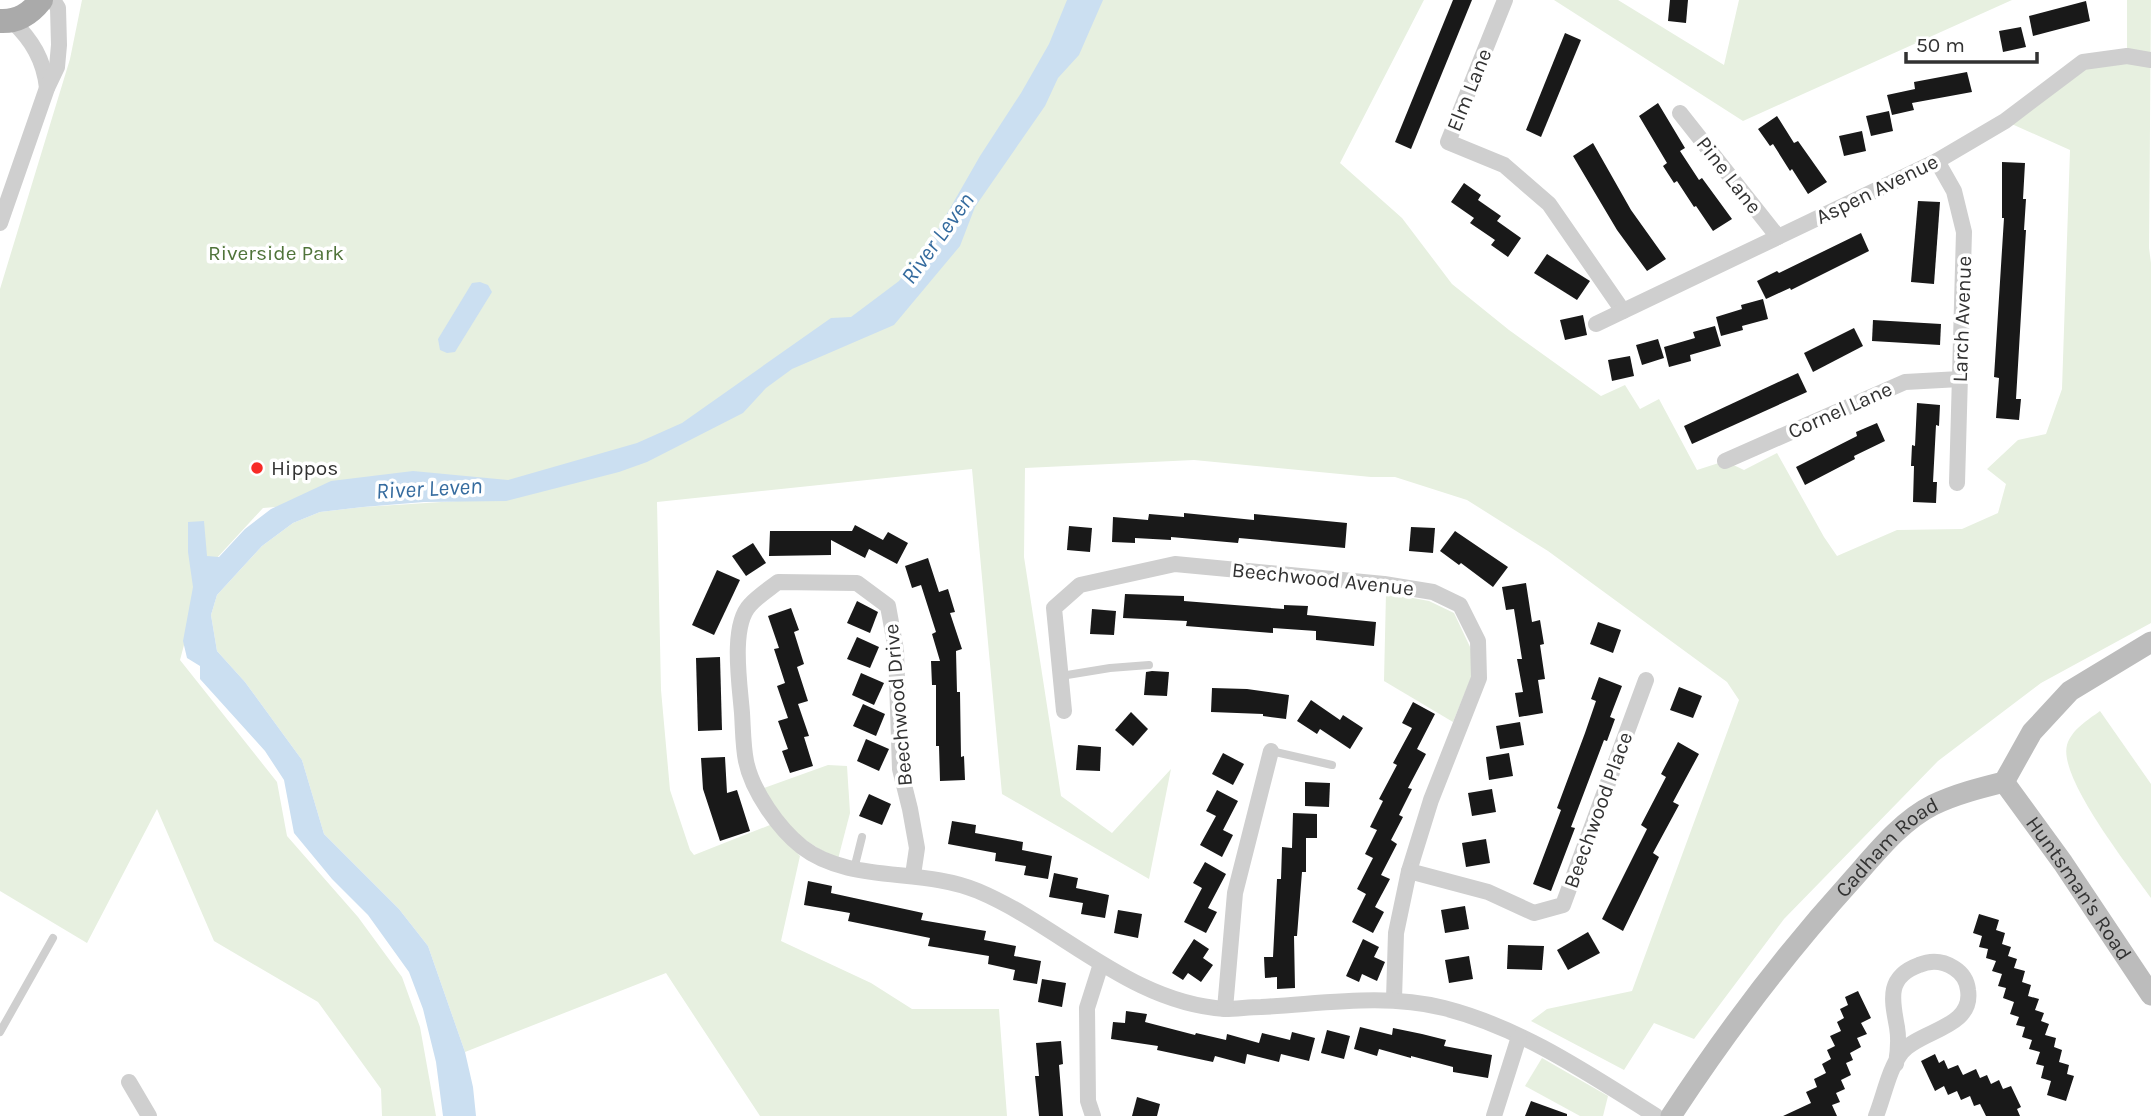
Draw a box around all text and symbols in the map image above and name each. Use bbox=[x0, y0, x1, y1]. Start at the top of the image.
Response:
scale bar bbox=[1906, 21, 2037, 65]
text: 50 m bbox=[1916, 33, 1965, 57]
street label: Elm Lane bbox=[1442, 45, 1496, 135]
street label: Pine Lane bbox=[1691, 132, 1767, 218]
street label: Aspen Avenue bbox=[1812, 149, 1942, 229]
water label: River Leven bbox=[895, 187, 980, 289]
park label: Riverside Park bbox=[208, 241, 344, 265]
street label: Larch Avenue bbox=[1948, 255, 1976, 383]
street label: Cornel Lane bbox=[1784, 376, 1896, 444]
place label: Hippos bbox=[271, 456, 338, 480]
marker: Hippos bbox=[249, 460, 265, 476]
water label: River Leven bbox=[375, 472, 483, 505]
street label: Beechwood Avenue bbox=[1231, 558, 1415, 600]
street label: Beechwood Drive bbox=[879, 623, 917, 787]
street label: Beechwood Place bbox=[1559, 729, 1637, 891]
street label: Cadham Road bbox=[1830, 792, 1942, 902]
street label: Huntsman's Road bbox=[2021, 811, 2137, 965]

